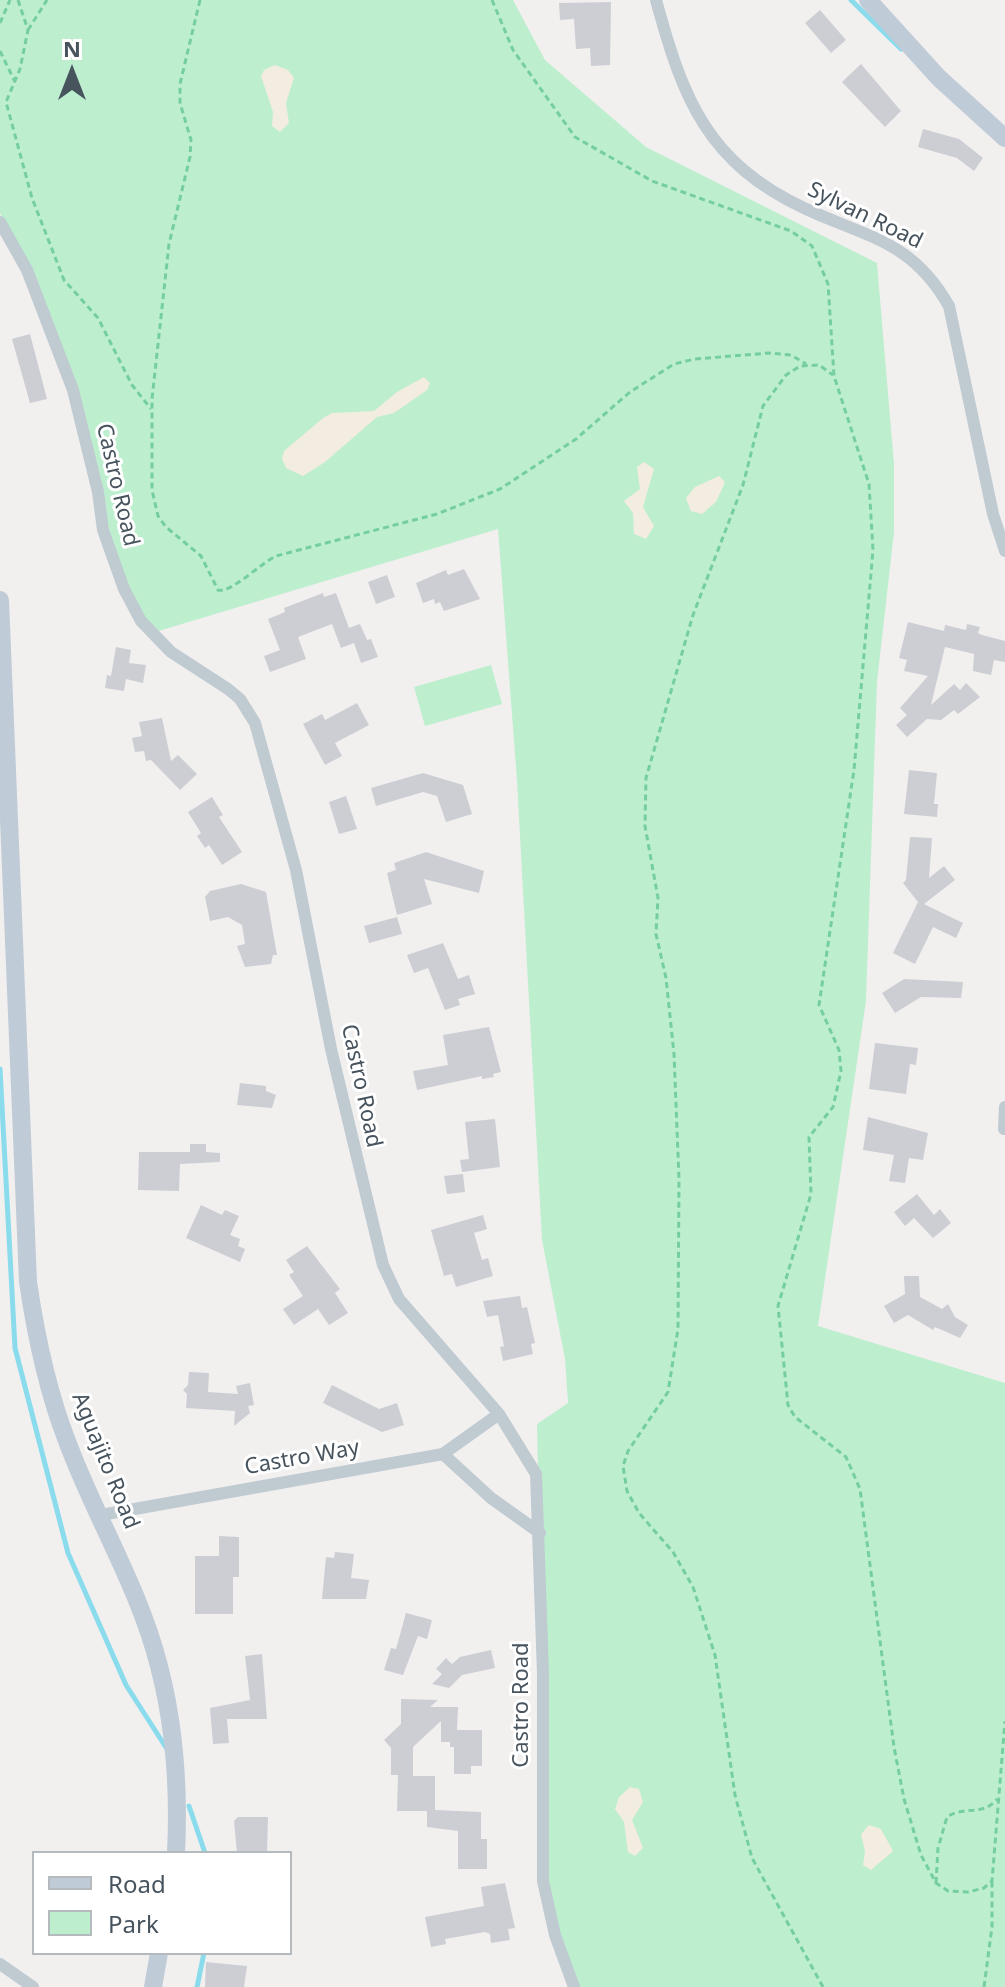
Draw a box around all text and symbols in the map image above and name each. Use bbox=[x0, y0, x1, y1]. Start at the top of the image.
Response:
north arrow bbox=[32, 32, 112, 112]
text: N bbox=[63, 33, 81, 63]
street label: Sylvan Road bbox=[803, 177, 927, 255]
street label: Castro Road bbox=[90, 421, 144, 549]
street label: Castro Road bbox=[335, 1022, 387, 1150]
street label: Aguajito Road bbox=[66, 1389, 144, 1533]
street label: Castro Way bbox=[243, 1435, 361, 1481]
street label: Castro Road bbox=[509, 1642, 535, 1768]
legend bbox=[32, 1851, 292, 1955]
text: Road bbox=[108, 1867, 166, 1900]
text: Park bbox=[108, 1907, 159, 1940]

